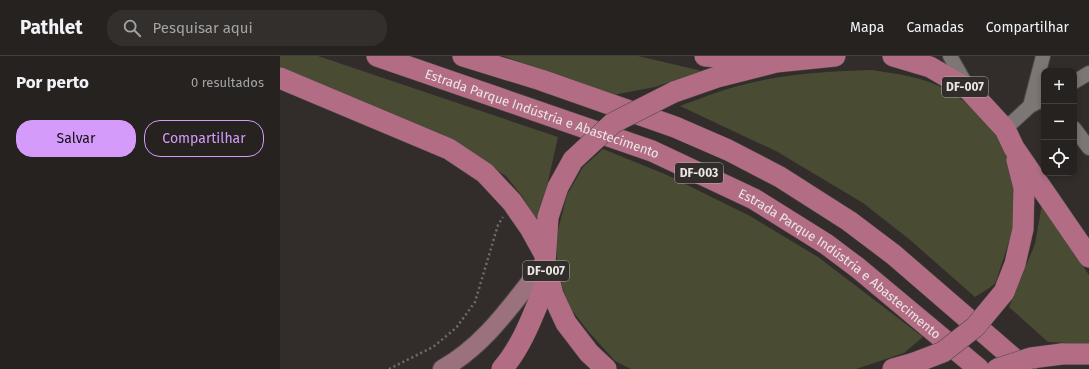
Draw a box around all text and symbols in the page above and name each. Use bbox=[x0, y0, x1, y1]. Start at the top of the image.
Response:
search box bbox=[107, 10, 387, 46]
text: Pathlet bbox=[20, 16, 83, 39]
icon: search bbox=[121, 17, 143, 39]
text: Pesquisar aqui bbox=[153, 19, 253, 37]
text: Mapa bbox=[850, 19, 884, 36]
text: Camadas bbox=[906, 19, 964, 36]
text: Compartilhar bbox=[986, 19, 1069, 36]
street label: Estrada Parque Indústria e Abastecimento bbox=[423, 66, 662, 161]
map controls bbox=[1041, 68, 1077, 176]
button: + bbox=[1041, 68, 1077, 104]
text: Por perto bbox=[16, 72, 89, 93]
text: 0 resultados bbox=[191, 75, 264, 90]
road number: DF-007 bbox=[942, 77, 988, 97]
button: − bbox=[1041, 104, 1077, 140]
button: Salvar bbox=[16, 120, 136, 157]
button: Compartilhar bbox=[144, 120, 264, 157]
button: locate bbox=[1041, 140, 1077, 176]
road number: DF-003 bbox=[675, 163, 723, 183]
street label: Estrada Parque Indústria e Abastecimento bbox=[736, 186, 944, 342]
road number: DF-007 bbox=[523, 261, 569, 281]

